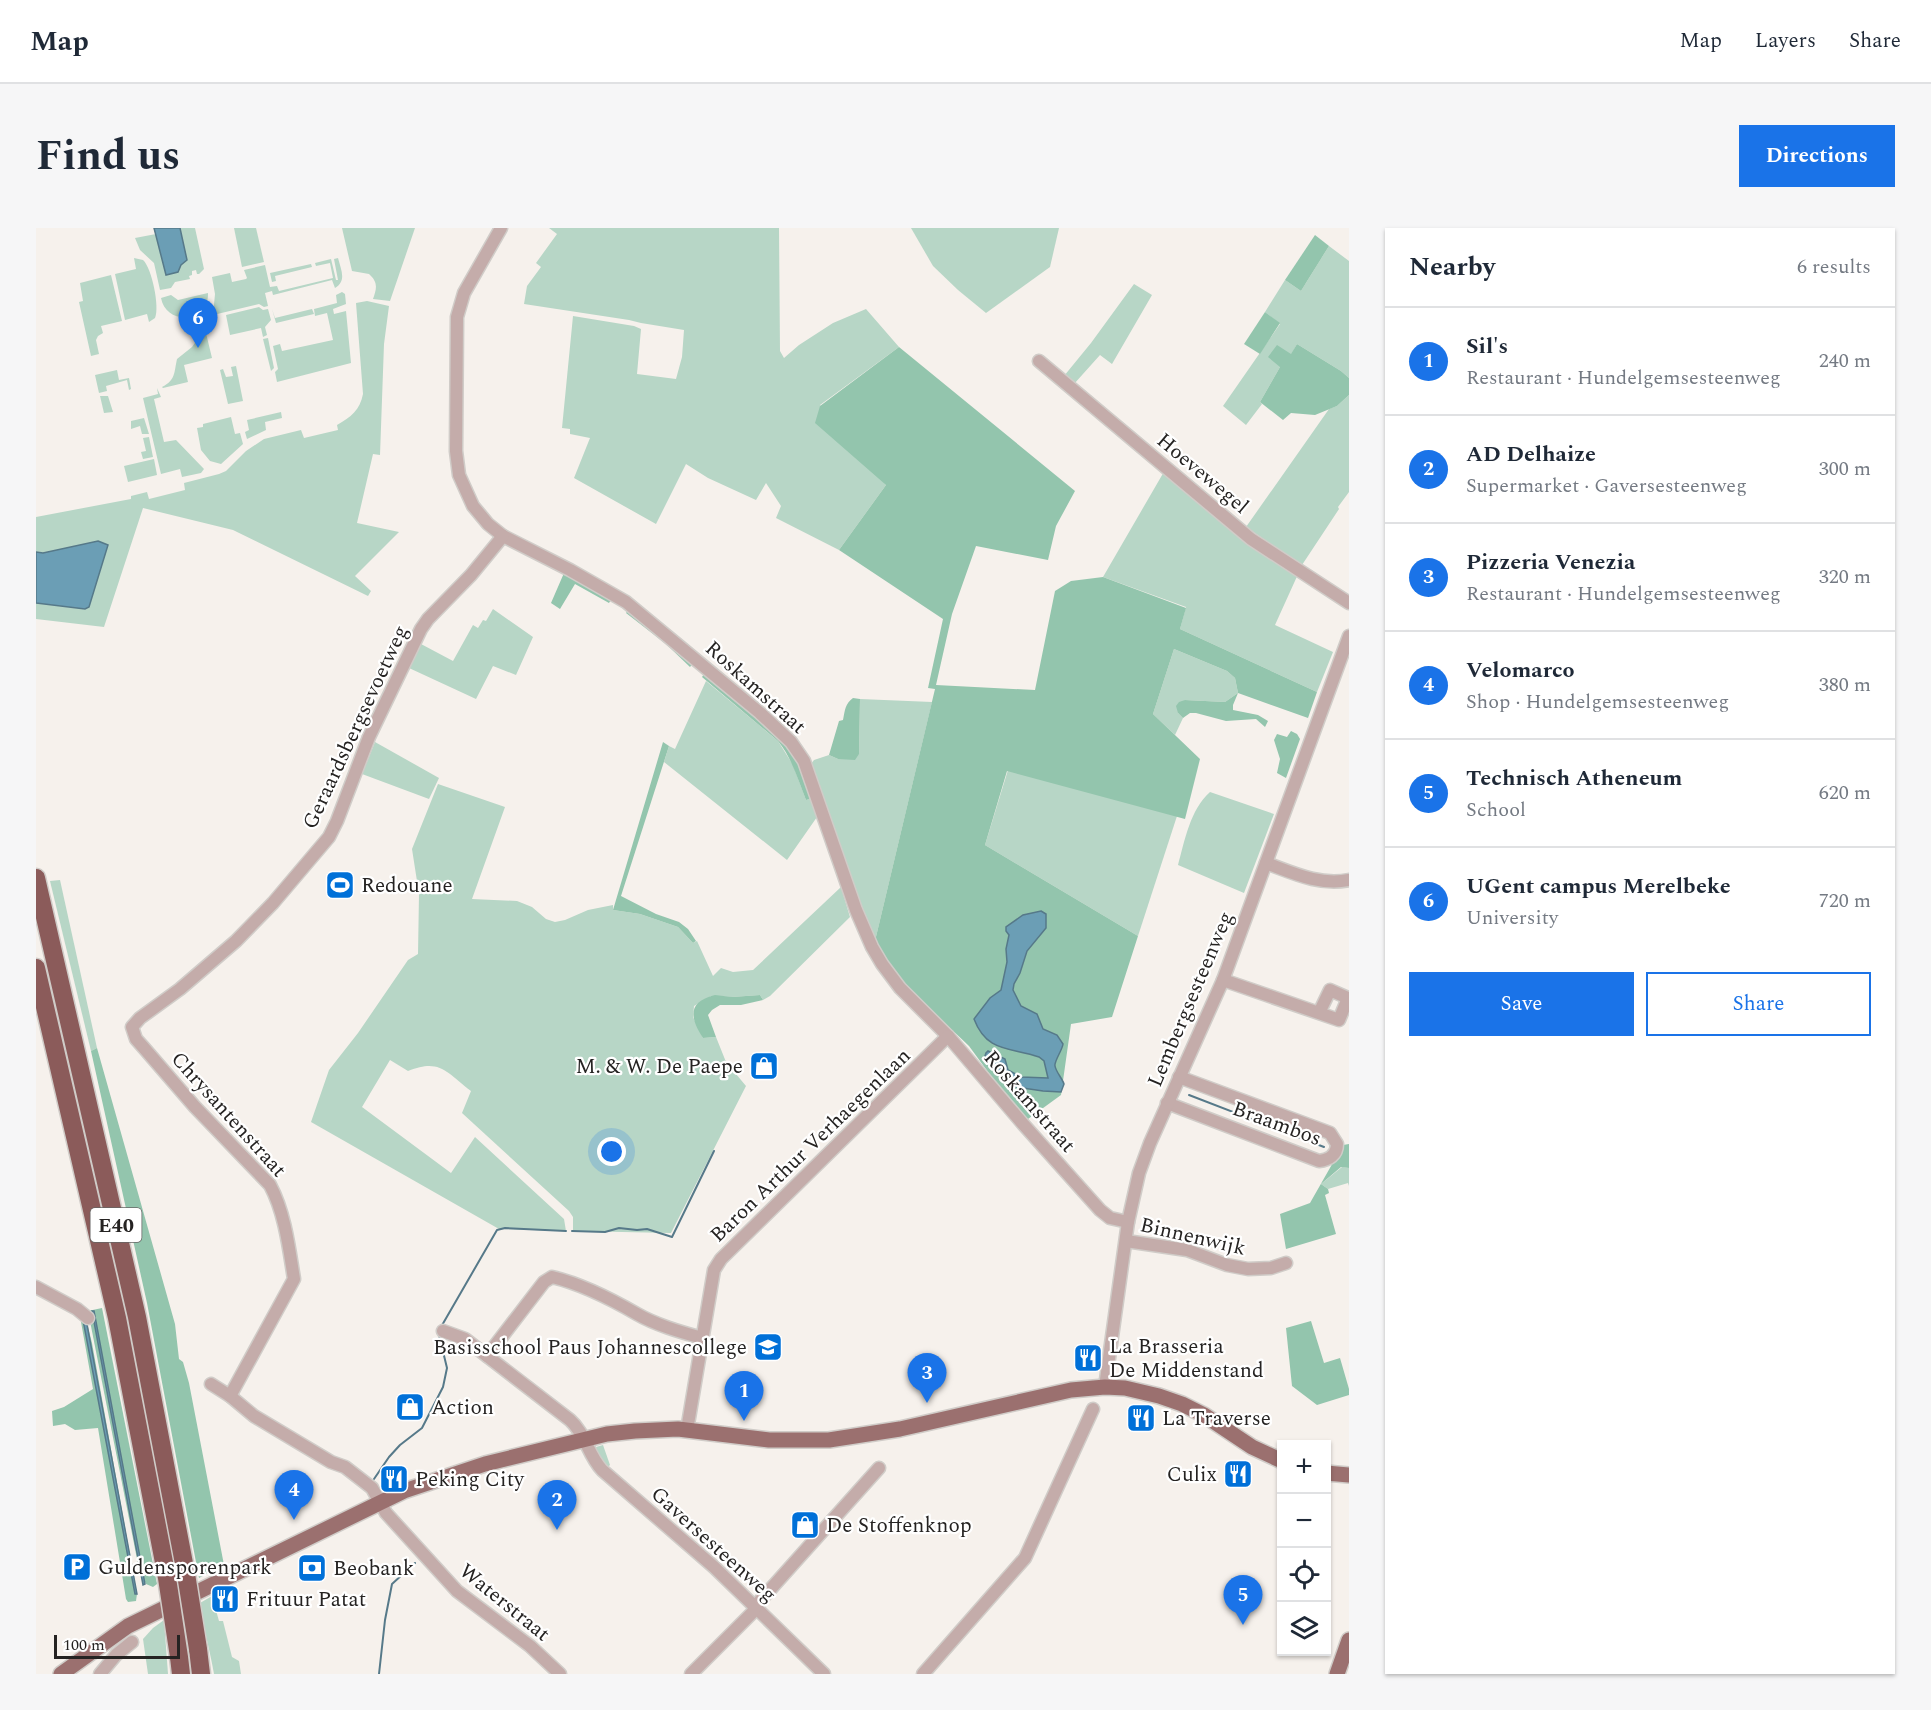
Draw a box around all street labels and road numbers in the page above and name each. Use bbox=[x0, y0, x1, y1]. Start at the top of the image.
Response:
street label: Hoevewegel bbox=[1149, 425, 1256, 522]
street label: Geraardsbergsevoetweg bbox=[295, 620, 417, 835]
street label: Roskamstraat bbox=[697, 633, 813, 742]
street label: Lembergsesteenweg bbox=[1139, 907, 1242, 1092]
street label: Baron Arthur Verhaegenlaan bbox=[703, 1041, 918, 1250]
street label: Roskamstraat bbox=[975, 1043, 1083, 1160]
street label: Chrysantenstraat bbox=[163, 1044, 294, 1185]
street label: Braambos bbox=[1227, 1093, 1326, 1155]
road number: E40 bbox=[90, 1208, 142, 1242]
street label: Binnenwijk bbox=[1137, 1209, 1249, 1265]
street label: Gaversesteenweg bbox=[643, 1479, 784, 1610]
street label: Waterstraat bbox=[452, 1556, 557, 1650]

